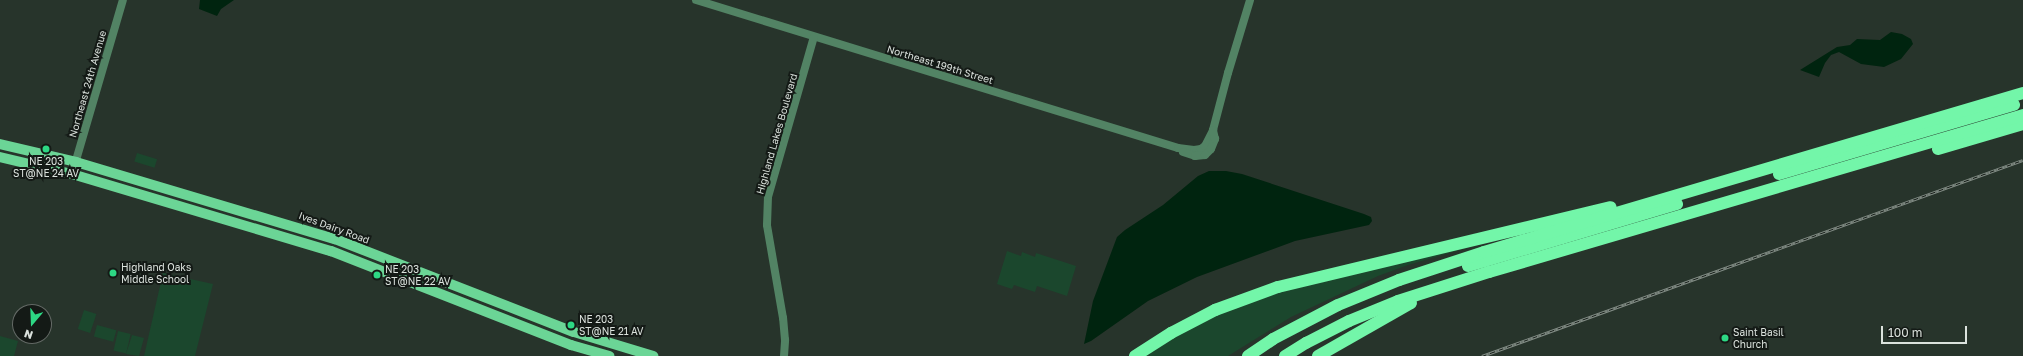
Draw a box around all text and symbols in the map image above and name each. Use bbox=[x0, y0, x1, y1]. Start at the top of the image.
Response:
street label: Northeast 24th Avenue bbox=[67, 29, 109, 139]
street label: Northeast 199th Street bbox=[886, 43, 994, 87]
street label: Highland Lakes Boulevard bbox=[754, 72, 800, 196]
marker: NE 203 ST@NE 24 AV bbox=[41, 144, 51, 154]
place label: NE 203 ST@NE 24 AV bbox=[13, 155, 79, 178]
street label: Ives Dairy Road bbox=[297, 210, 371, 246]
place label: Highland Oaks Middle School bbox=[121, 261, 191, 284]
place label: NE 203 ST@NE 22 AV bbox=[385, 263, 450, 286]
marker: Highland Oaks Middle School bbox=[108, 268, 118, 278]
marker: NE 203 ST@NE 22 AV bbox=[372, 270, 382, 280]
north arrow bbox=[12, 304, 52, 344]
place label: NE 203 ST@NE 21 AV bbox=[579, 313, 644, 336]
scale bar bbox=[1883, 318, 1969, 344]
marker: NE 203 ST@NE 21 AV bbox=[566, 320, 576, 330]
text: 100 m bbox=[1888, 325, 1922, 340]
place label: Saint Basil Church bbox=[1733, 326, 1784, 350]
text: N bbox=[22, 327, 34, 342]
marker: Saint Basil Church bbox=[1720, 333, 1730, 343]

